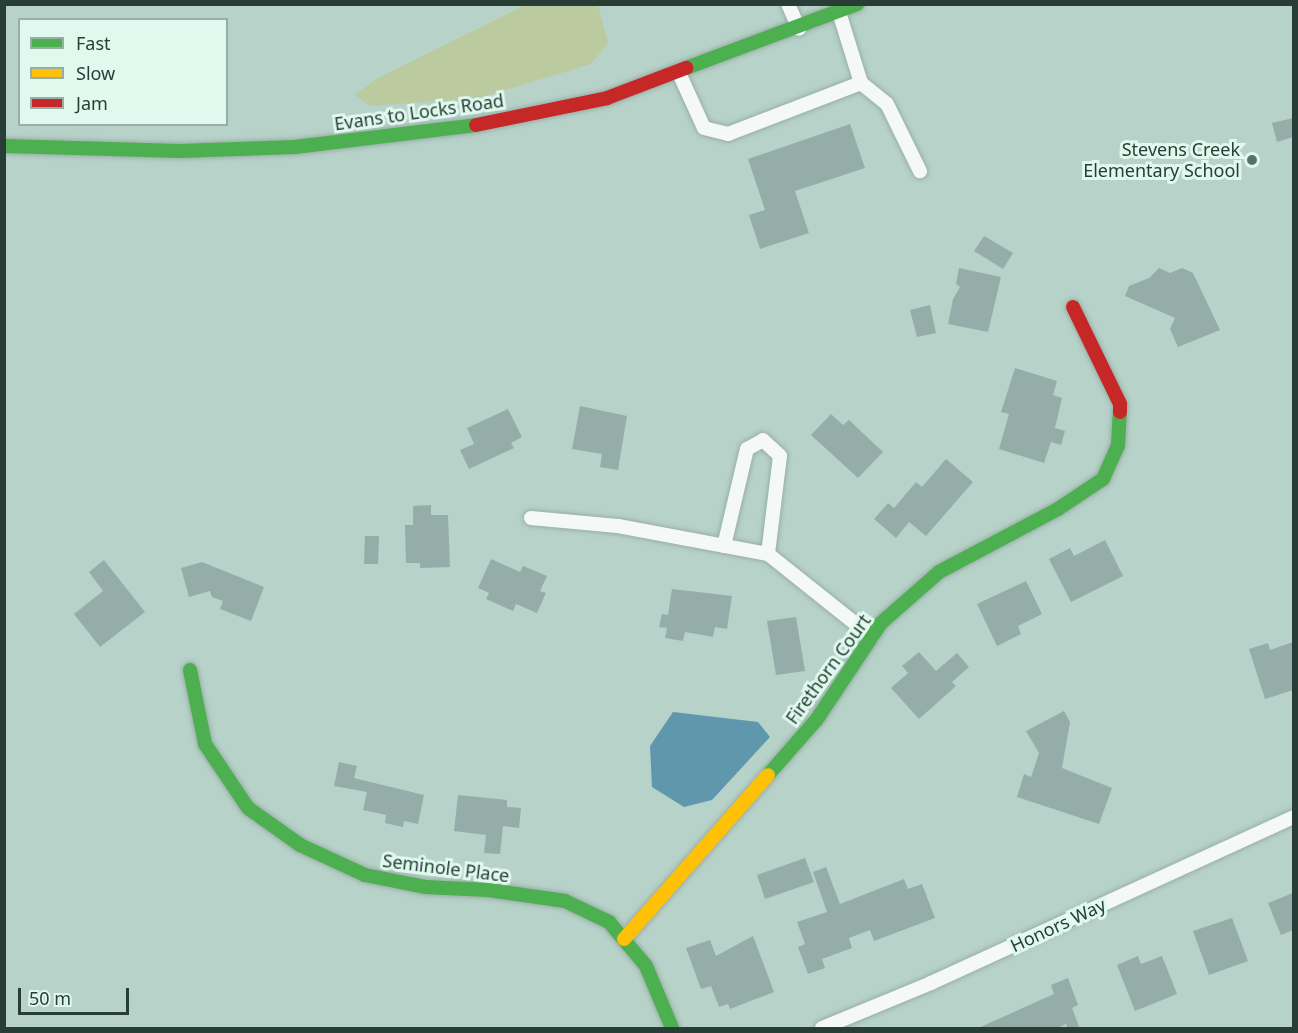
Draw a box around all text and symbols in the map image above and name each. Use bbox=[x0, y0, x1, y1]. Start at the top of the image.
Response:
legend bbox=[18, 18, 228, 126]
text: Fast bbox=[76, 31, 111, 55]
text: Slow bbox=[76, 61, 115, 85]
street label: Evans to Locks Road bbox=[333, 89, 505, 135]
text: Jam bbox=[76, 91, 108, 115]
place label: Stevens Creek Elementary School bbox=[1083, 139, 1240, 182]
marker: Stevens Creek Elementary School bbox=[1245, 153, 1259, 167]
street label: Firethorn Court bbox=[781, 610, 875, 728]
street label: Seminole Place bbox=[381, 850, 511, 886]
street label: Honors Way bbox=[1007, 894, 1109, 956]
scale bar bbox=[21, 976, 132, 1014]
text: 50 m bbox=[29, 986, 71, 1010]

